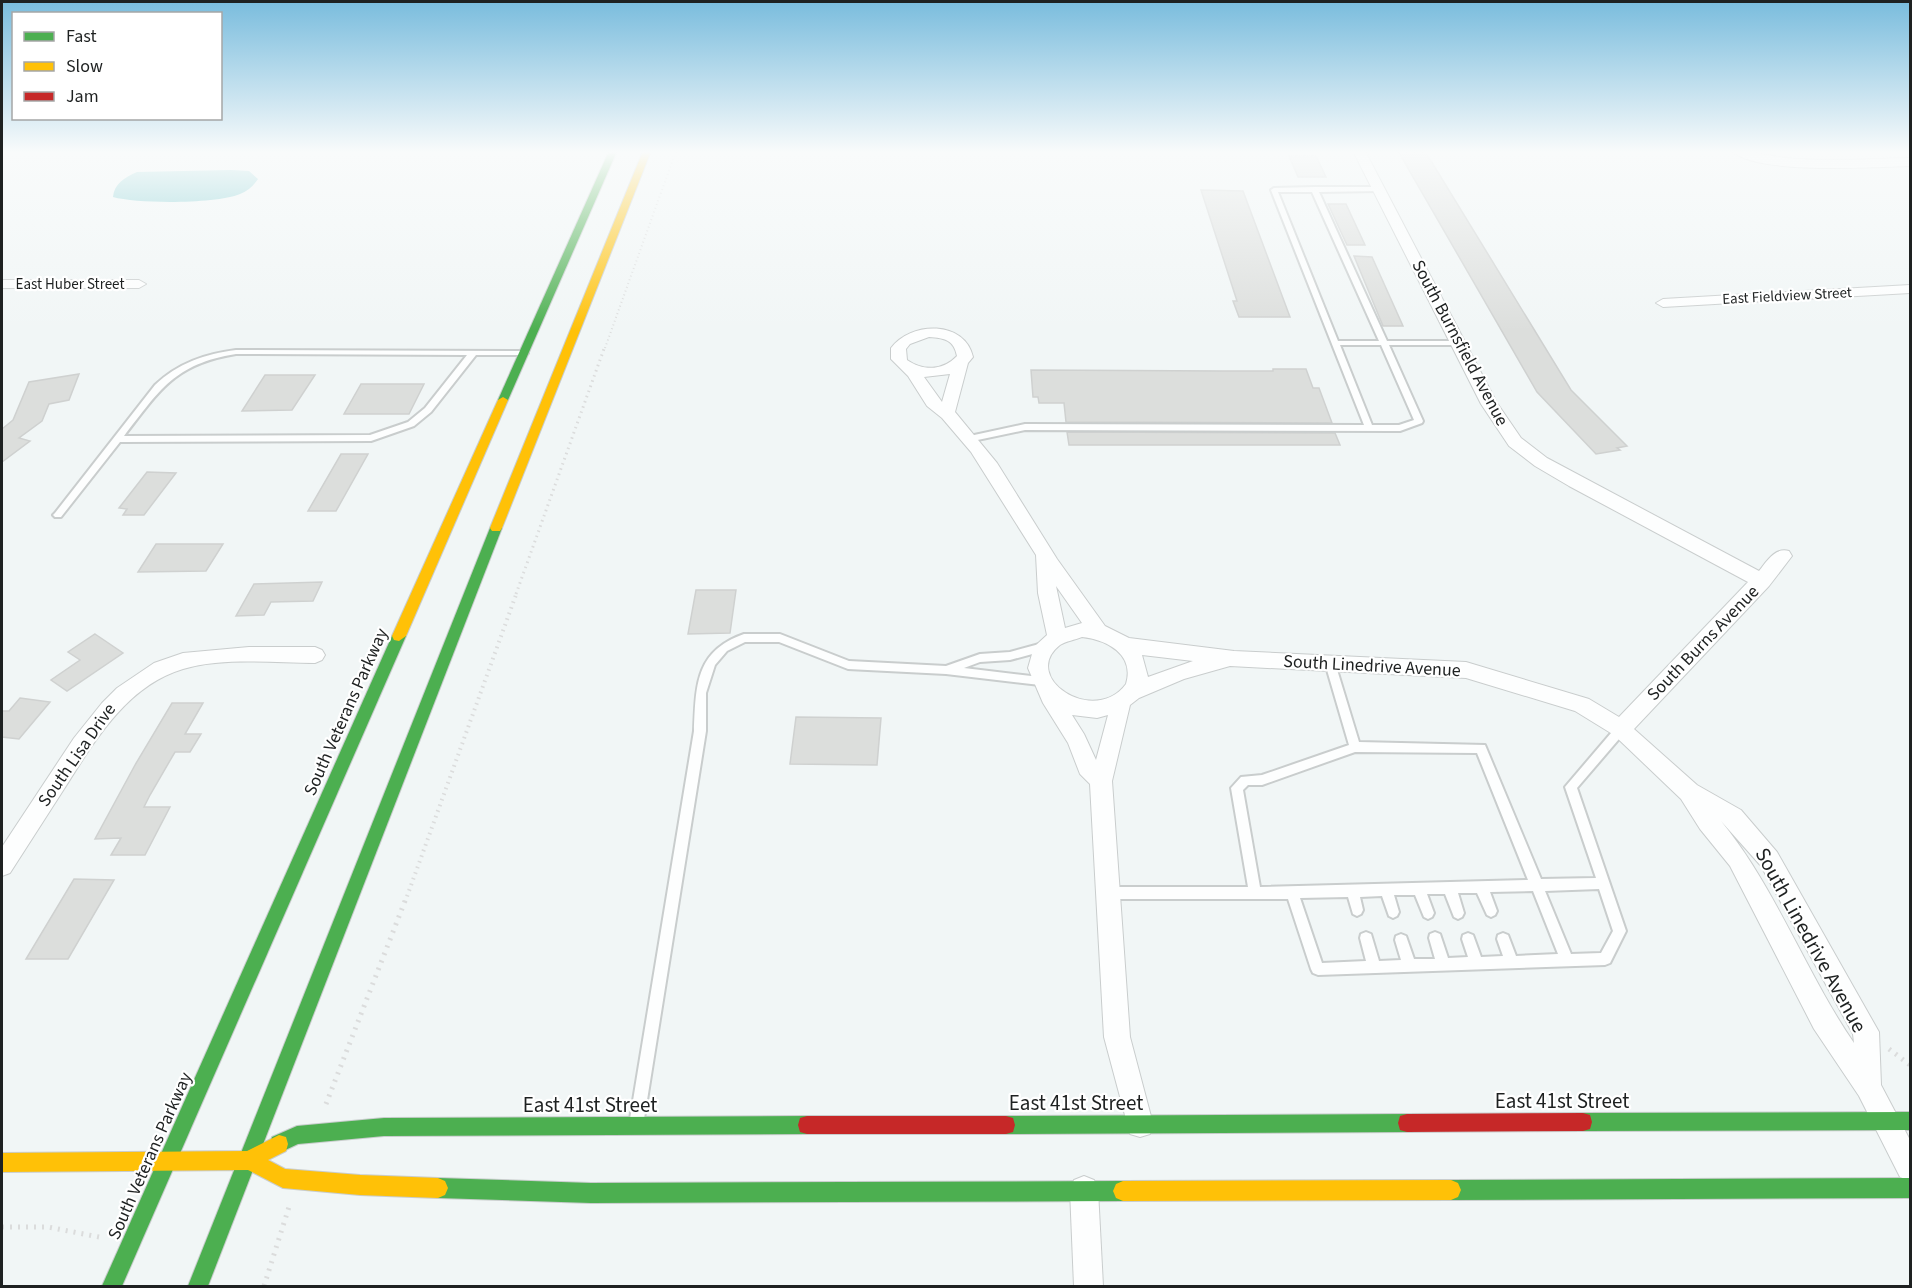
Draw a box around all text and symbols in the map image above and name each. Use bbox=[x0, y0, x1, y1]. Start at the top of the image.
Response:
legend bbox=[12, 12, 222, 120]
text: Fast bbox=[66, 24, 97, 49]
text: Slow bbox=[66, 54, 103, 79]
text: Jam bbox=[66, 84, 99, 109]
street label: South Burnsfield Avenue bbox=[1406, 255, 1514, 431]
street label: East Huber Street bbox=[16, 274, 124, 295]
street label: East Fieldview Street bbox=[1722, 282, 1852, 310]
street label: South Burns Avenue bbox=[1641, 580, 1765, 706]
street label: South Veterans Parkway bbox=[298, 624, 394, 800]
street label: South Linedrive Avenue bbox=[1283, 649, 1461, 683]
street label: South Lisa Drive bbox=[32, 698, 122, 812]
street label: South Linedrive Avenue bbox=[1748, 842, 1874, 1038]
street label: South Veterans Parkway bbox=[102, 1068, 198, 1244]
street label: East 41st Street bbox=[1495, 1086, 1629, 1116]
street label: East 41st Street bbox=[1009, 1088, 1143, 1118]
street label: East 41st Street bbox=[523, 1090, 657, 1120]

